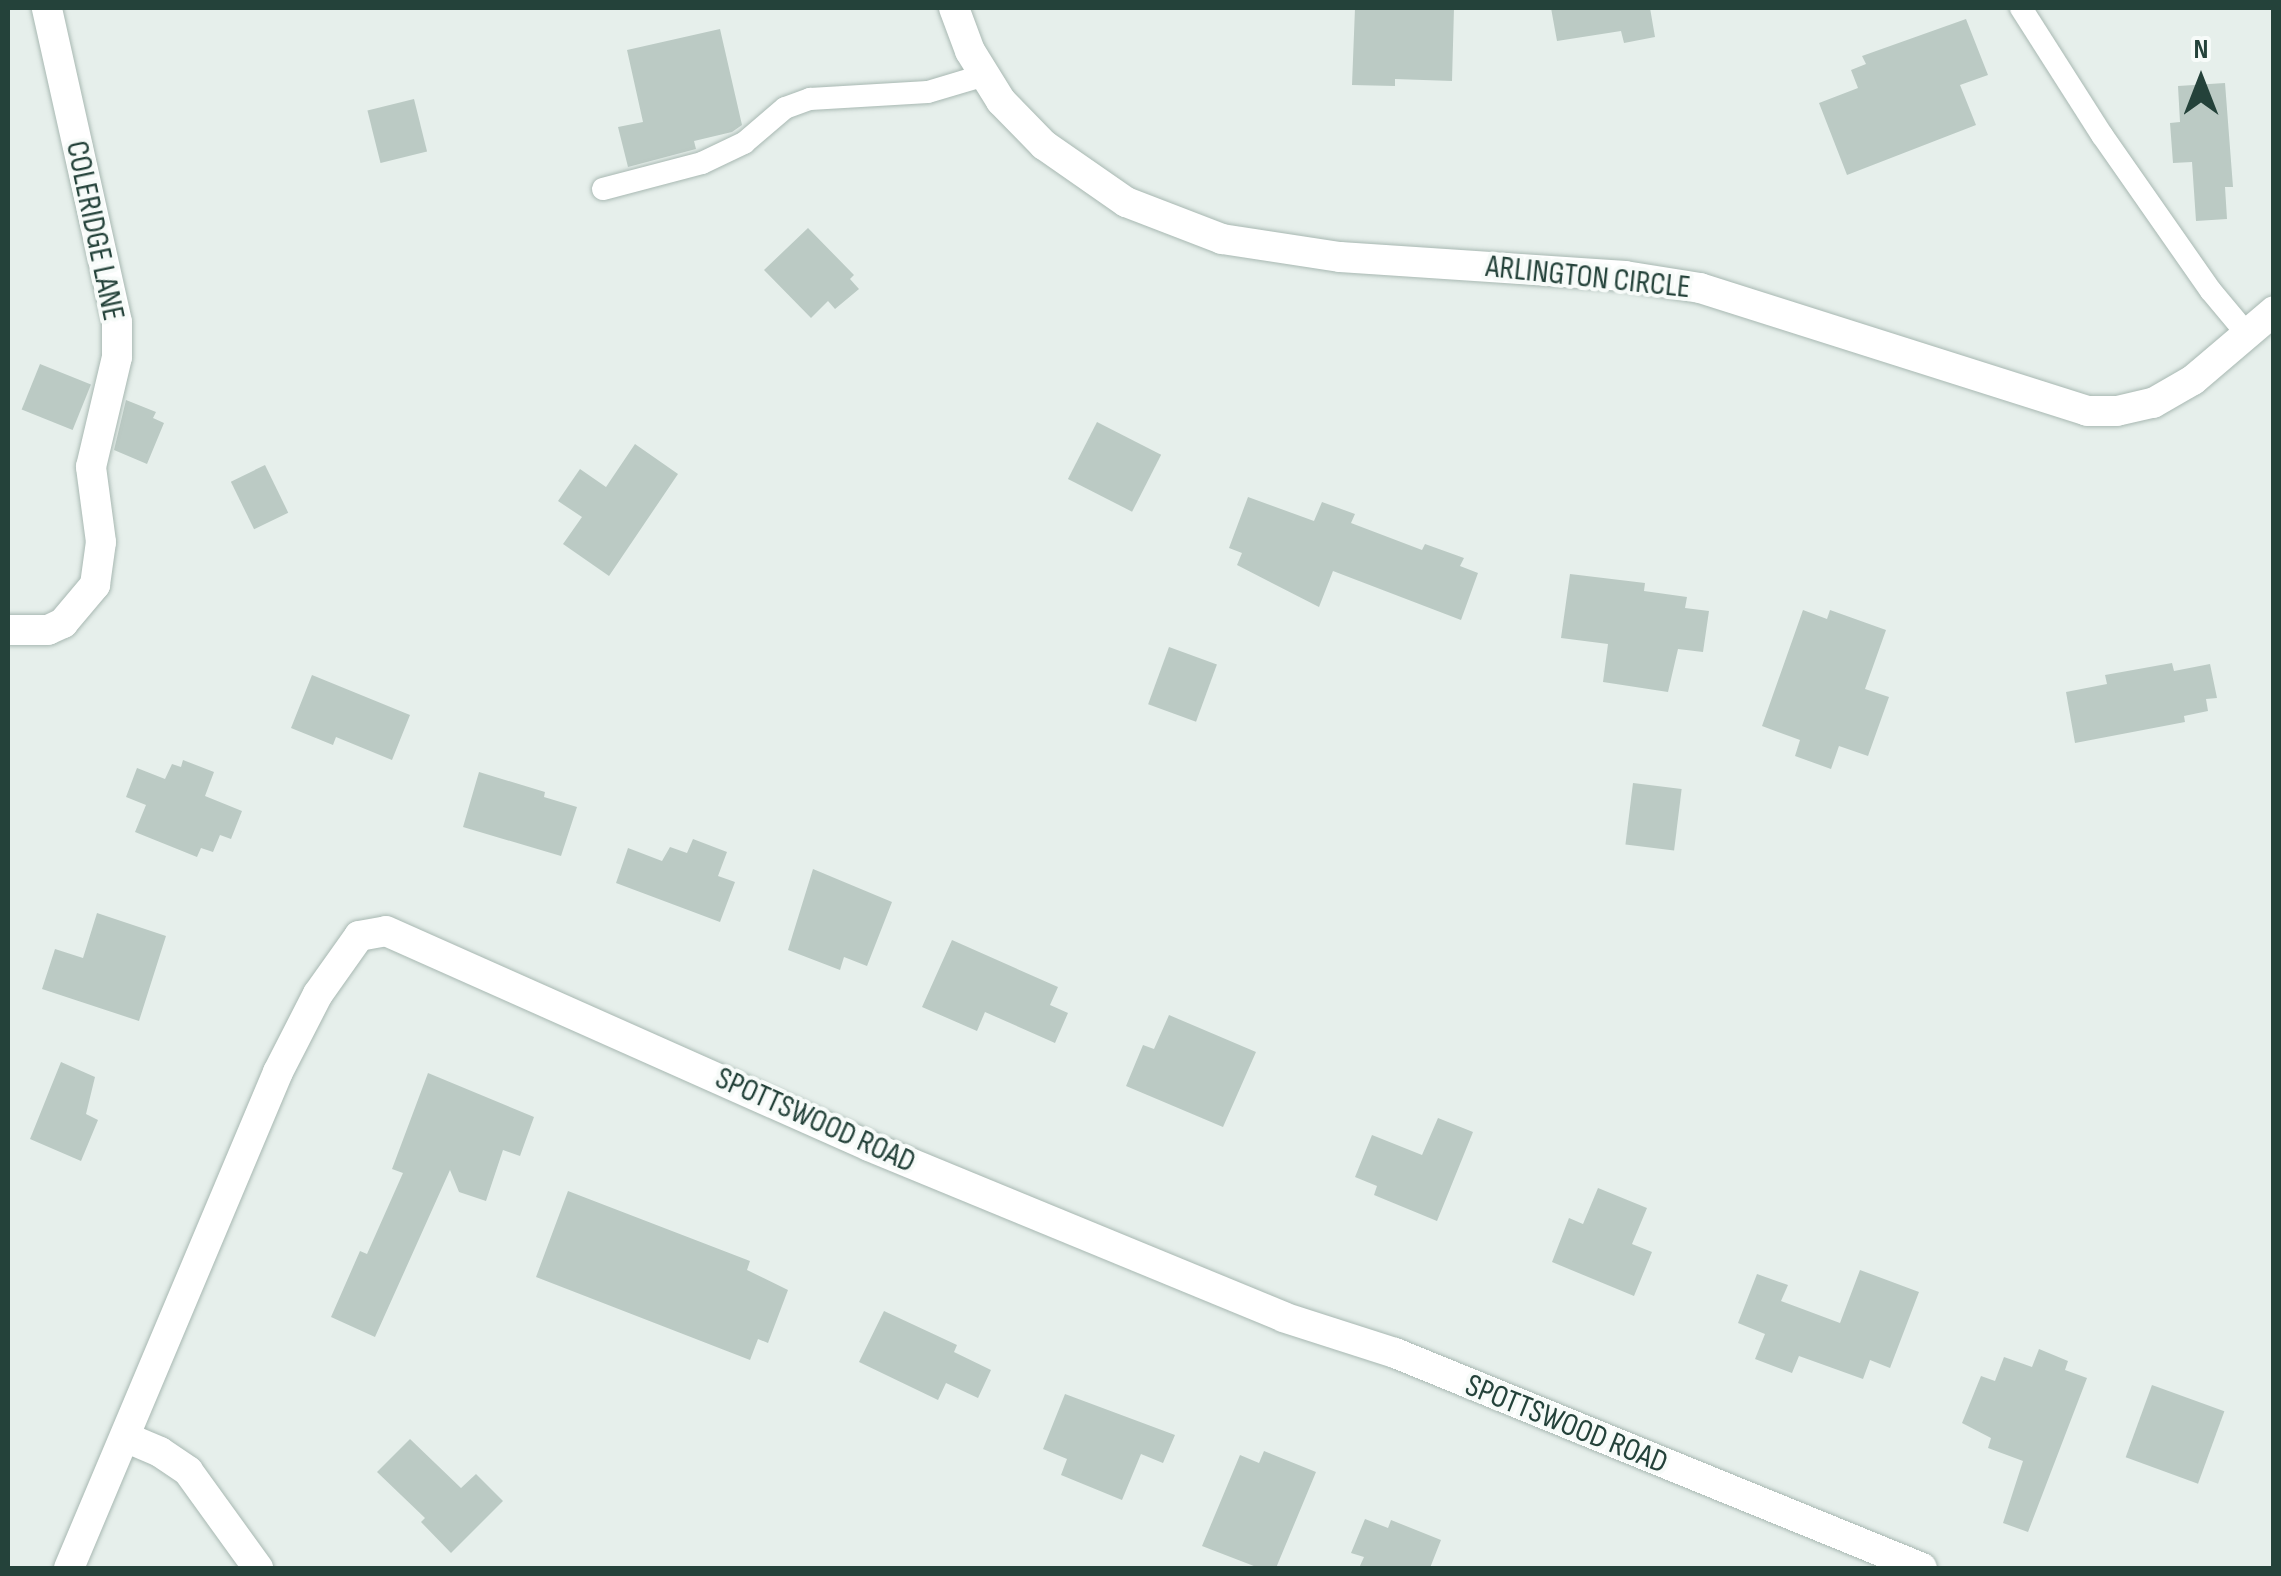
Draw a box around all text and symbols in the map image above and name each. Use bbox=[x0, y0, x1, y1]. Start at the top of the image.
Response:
north arrow bbox=[2151, 30, 2251, 130]
text: N bbox=[2194, 33, 2208, 66]
street label: COLERIDGE LANE bbox=[56, 138, 132, 324]
street label: ARLINGTON CIRCLE bbox=[1484, 248, 1692, 308]
street label: SPOTTSWOOD ROAD bbox=[709, 1060, 921, 1182]
street label: SPOTTSWOOD ROAD bbox=[1459, 1367, 1673, 1483]

